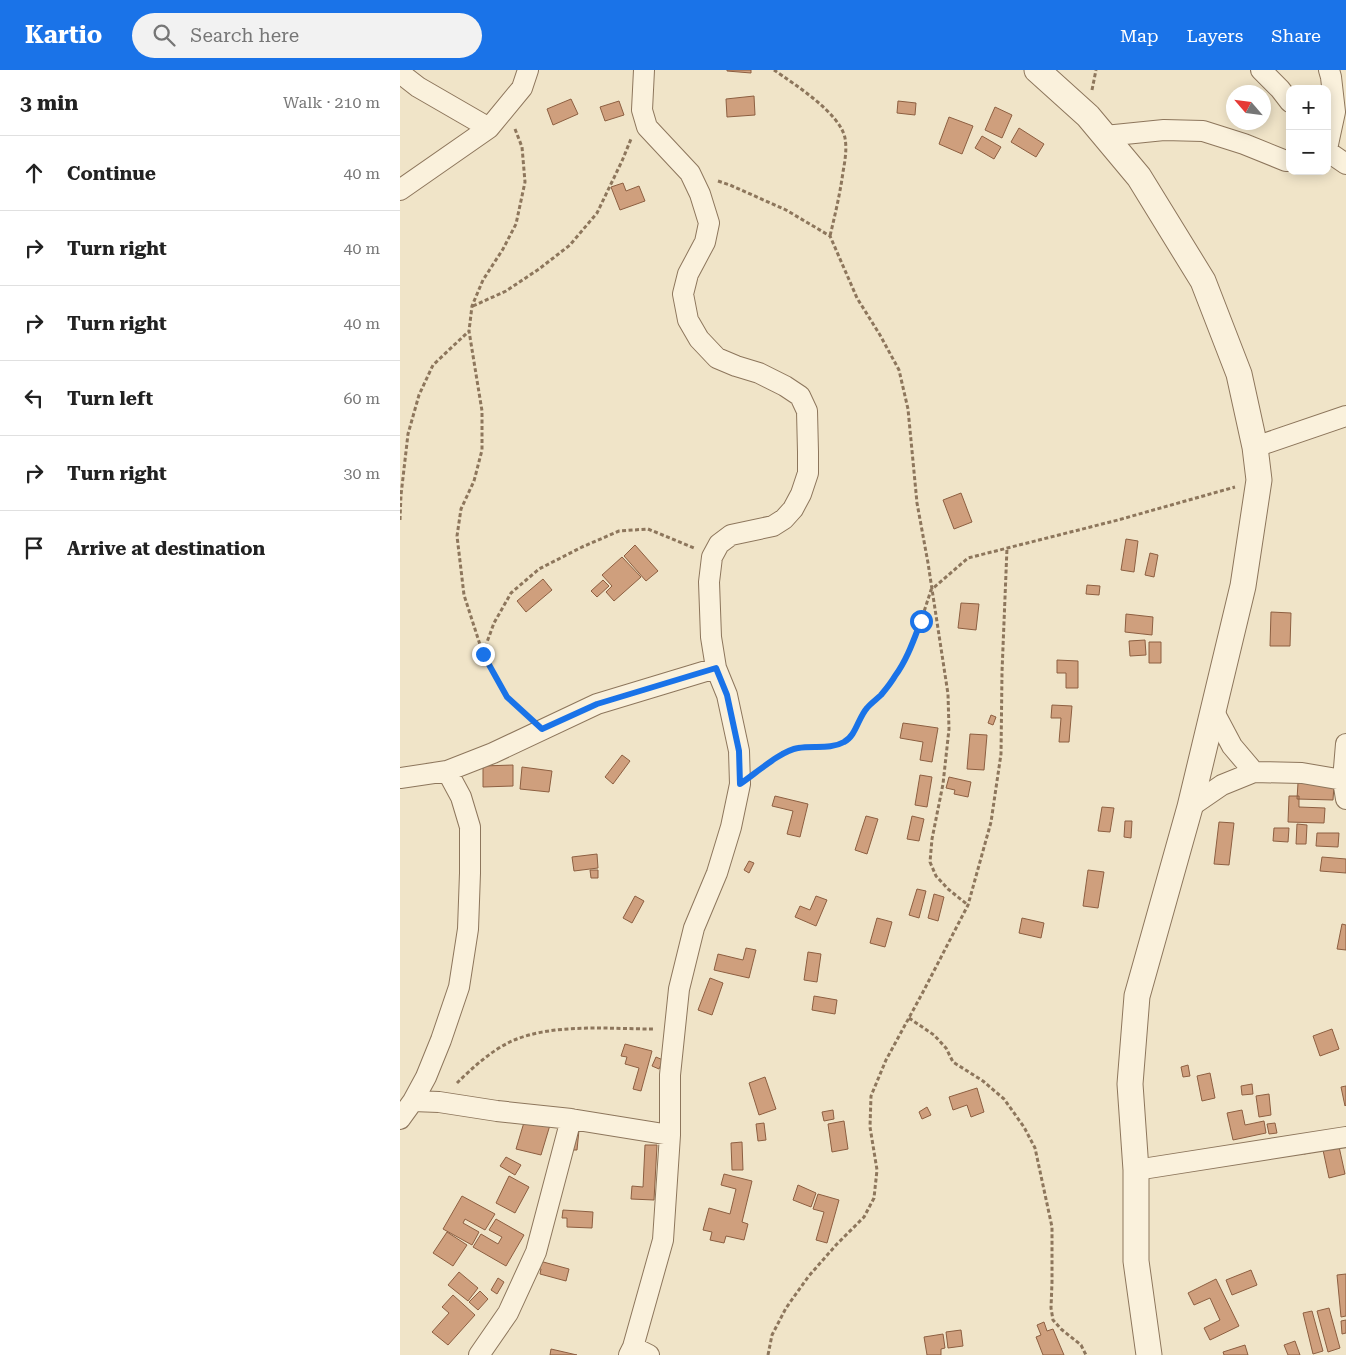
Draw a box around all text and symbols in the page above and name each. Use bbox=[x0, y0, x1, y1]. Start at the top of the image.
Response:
search box bbox=[132, 13, 482, 58]
text: Kartio bbox=[25, 21, 102, 49]
icon: search bbox=[150, 21, 178, 49]
text: Search here bbox=[190, 24, 299, 47]
text: Map bbox=[1120, 25, 1159, 46]
text: Layers bbox=[1187, 25, 1243, 46]
text: Share bbox=[1271, 25, 1321, 46]
north arrow bbox=[1226, 85, 1271, 130]
map controls bbox=[1286, 85, 1331, 175]
button: + bbox=[1286, 85, 1331, 130]
text: 3 min bbox=[20, 91, 78, 115]
text: Walk · 210 m bbox=[283, 93, 380, 112]
button: − bbox=[1286, 130, 1331, 175]
icon: ahead bbox=[20, 159, 48, 187]
text: Continue bbox=[67, 162, 156, 185]
text: 40 m bbox=[343, 164, 380, 183]
icon: right bbox=[20, 234, 48, 262]
text: Turn right bbox=[67, 237, 167, 260]
text: 40 m bbox=[343, 239, 380, 258]
icon: right bbox=[20, 309, 48, 337]
text: Turn right bbox=[67, 312, 167, 335]
text: 40 m bbox=[343, 314, 380, 333]
icon: left bbox=[20, 384, 48, 412]
text: Turn left bbox=[67, 387, 153, 410]
text: 60 m bbox=[343, 389, 380, 408]
icon: right bbox=[20, 459, 48, 487]
text: Turn right bbox=[67, 462, 167, 485]
text: 30 m bbox=[343, 464, 380, 483]
icon: arrive bbox=[20, 534, 48, 562]
text: Arrive at destination bbox=[67, 537, 265, 560]
route start bbox=[910, 610, 933, 633]
route end bbox=[472, 643, 495, 666]

